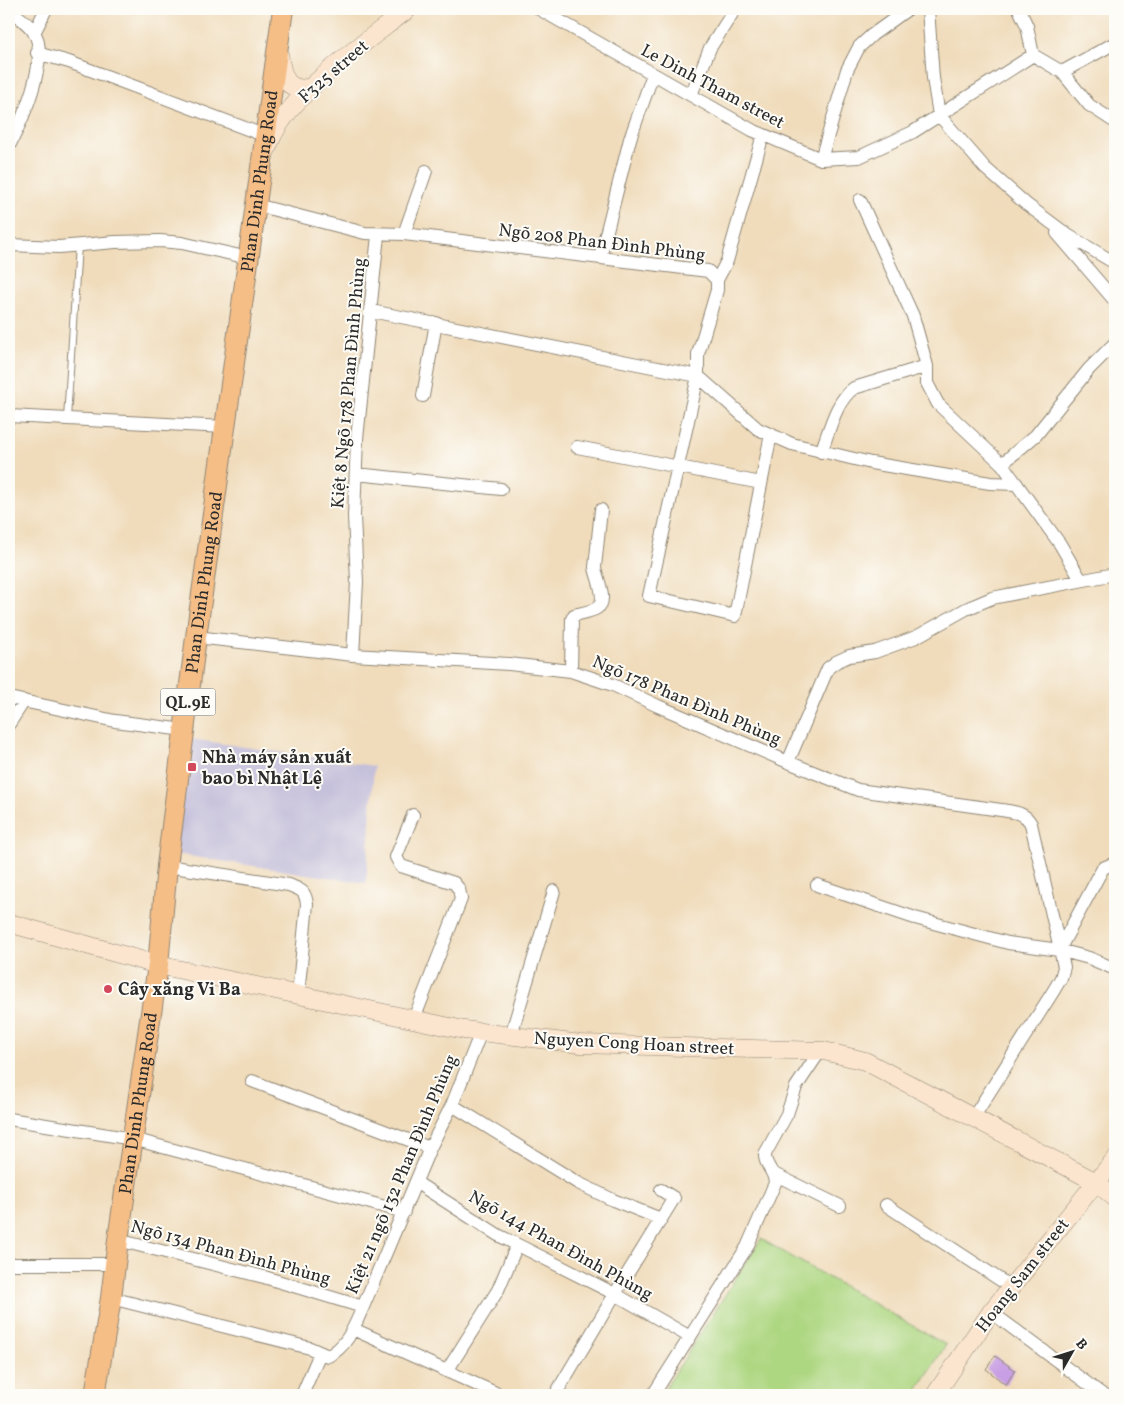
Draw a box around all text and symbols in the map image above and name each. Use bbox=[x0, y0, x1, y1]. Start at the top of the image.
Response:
street label: F325 street bbox=[293, 34, 375, 110]
street label: Le Dinh Tham street bbox=[636, 39, 789, 136]
street label: Phan Dinh Phung Road bbox=[236, 89, 286, 274]
street label: Ngõ 208 Phan Đình Phùng bbox=[497, 218, 707, 269]
street label: Kiệt 8 Ngõ 178 Phan Đình Phùng bbox=[326, 257, 373, 510]
street label: Phan Dinh Phung Road bbox=[180, 490, 230, 675]
street label: Ngõ 178 Phan Đình Phùng bbox=[588, 650, 785, 753]
road number: QL.9E bbox=[160, 689, 216, 716]
place label: Nhà máy sản xuất bao bì Nhật Lệ bbox=[202, 746, 352, 792]
marker: Nhà máy sản xuất bao bì Nhật Lệ bbox=[186, 761, 198, 773]
place label: Cây xăng Vi Ba bbox=[118, 978, 241, 1003]
marker: Cây xăng Vi Ba bbox=[102, 983, 114, 995]
street label: Phan Dinh Phung Road bbox=[114, 1011, 165, 1196]
street label: Nguyen Cong Hoan street bbox=[533, 1027, 735, 1062]
street label: Kiệt 21 ngõ 132 Phan Đình Phùng bbox=[340, 1051, 464, 1298]
street label: Ngõ 144 Phan Đình Phùng bbox=[464, 1185, 657, 1307]
street label: Hoang Sam street bbox=[971, 1213, 1076, 1338]
street label: Ngõ 134 Phan Đình Phùng bbox=[128, 1215, 333, 1292]
north arrow bbox=[1046, 1326, 1096, 1376]
text: B bbox=[1071, 1335, 1091, 1354]

